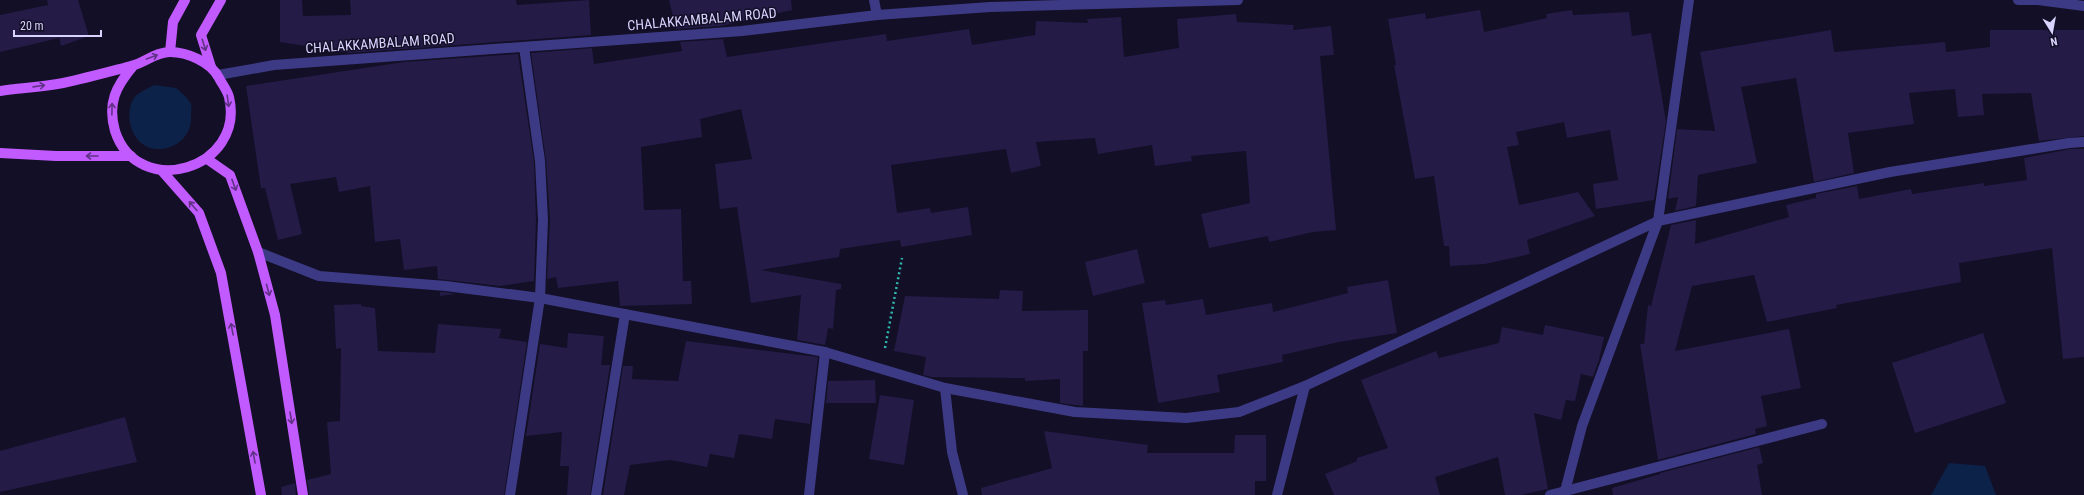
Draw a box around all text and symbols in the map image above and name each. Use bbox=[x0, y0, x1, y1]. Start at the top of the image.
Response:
street label: CHALAKKAMBALAM ROAD bbox=[627, 5, 777, 33]
scale bar bbox=[14, 12, 101, 38]
north arrow bbox=[2032, 12, 2072, 52]
text: 20 m bbox=[20, 19, 44, 33]
street label: CHALAKKAMBALAM ROAD bbox=[305, 30, 455, 56]
text: N bbox=[2049, 34, 2058, 48]
one-way arrow bbox=[201, 39, 208, 52]
one-way arrow bbox=[145, 53, 158, 60]
one-way arrow bbox=[32, 82, 45, 90]
one-way arrow bbox=[225, 94, 232, 107]
one-way arrow bbox=[109, 103, 116, 116]
one-way arrow bbox=[86, 152, 99, 160]
one-way arrow bbox=[230, 179, 238, 191]
one-way arrow bbox=[189, 201, 198, 211]
one-way arrow bbox=[265, 283, 273, 296]
one-way arrow bbox=[227, 322, 235, 335]
one-way arrow bbox=[287, 411, 295, 424]
one-way arrow bbox=[250, 450, 258, 463]

